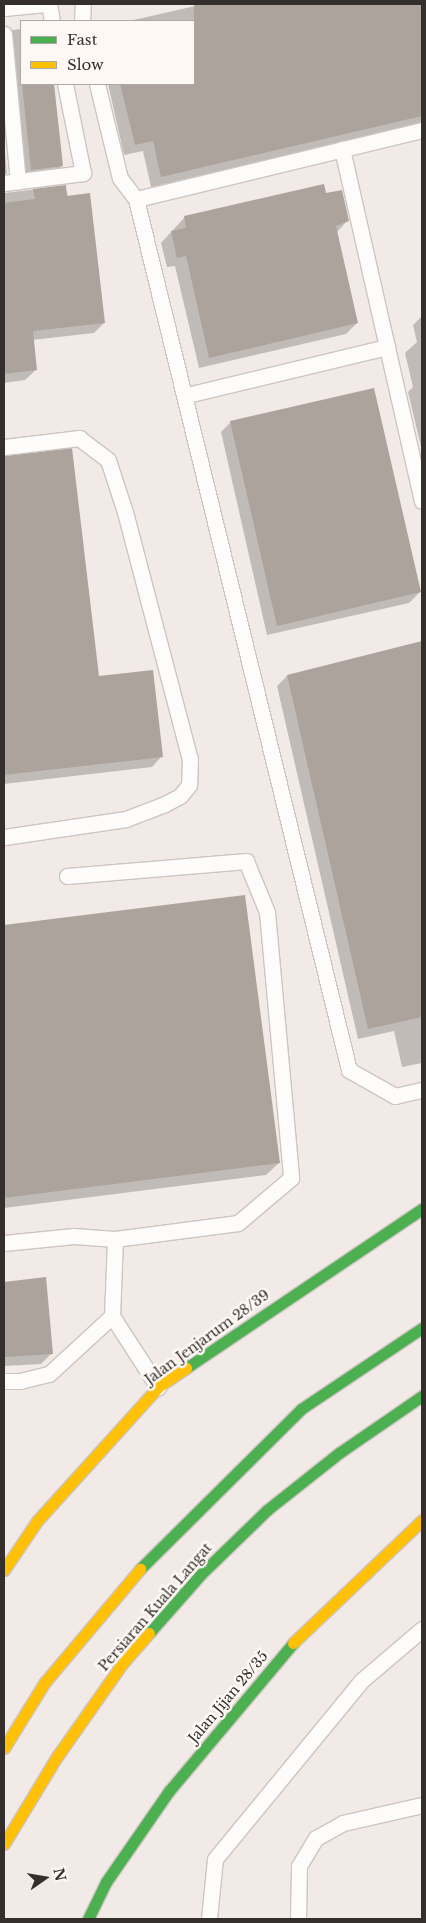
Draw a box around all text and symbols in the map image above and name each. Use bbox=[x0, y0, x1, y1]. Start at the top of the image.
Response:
legend bbox=[20, 20, 195, 85]
text: Fast bbox=[67, 30, 97, 49]
text: Slow bbox=[67, 55, 104, 74]
street label: Jalan Jenjarum 28/39 bbox=[141, 1286, 273, 1388]
street label: Persiaran Kuala Langat bbox=[95, 1540, 215, 1674]
street label: Jalan Jijan 28/35 bbox=[185, 1648, 271, 1746]
north arrow bbox=[20, 1853, 70, 1903]
text: N bbox=[49, 1866, 70, 1883]

